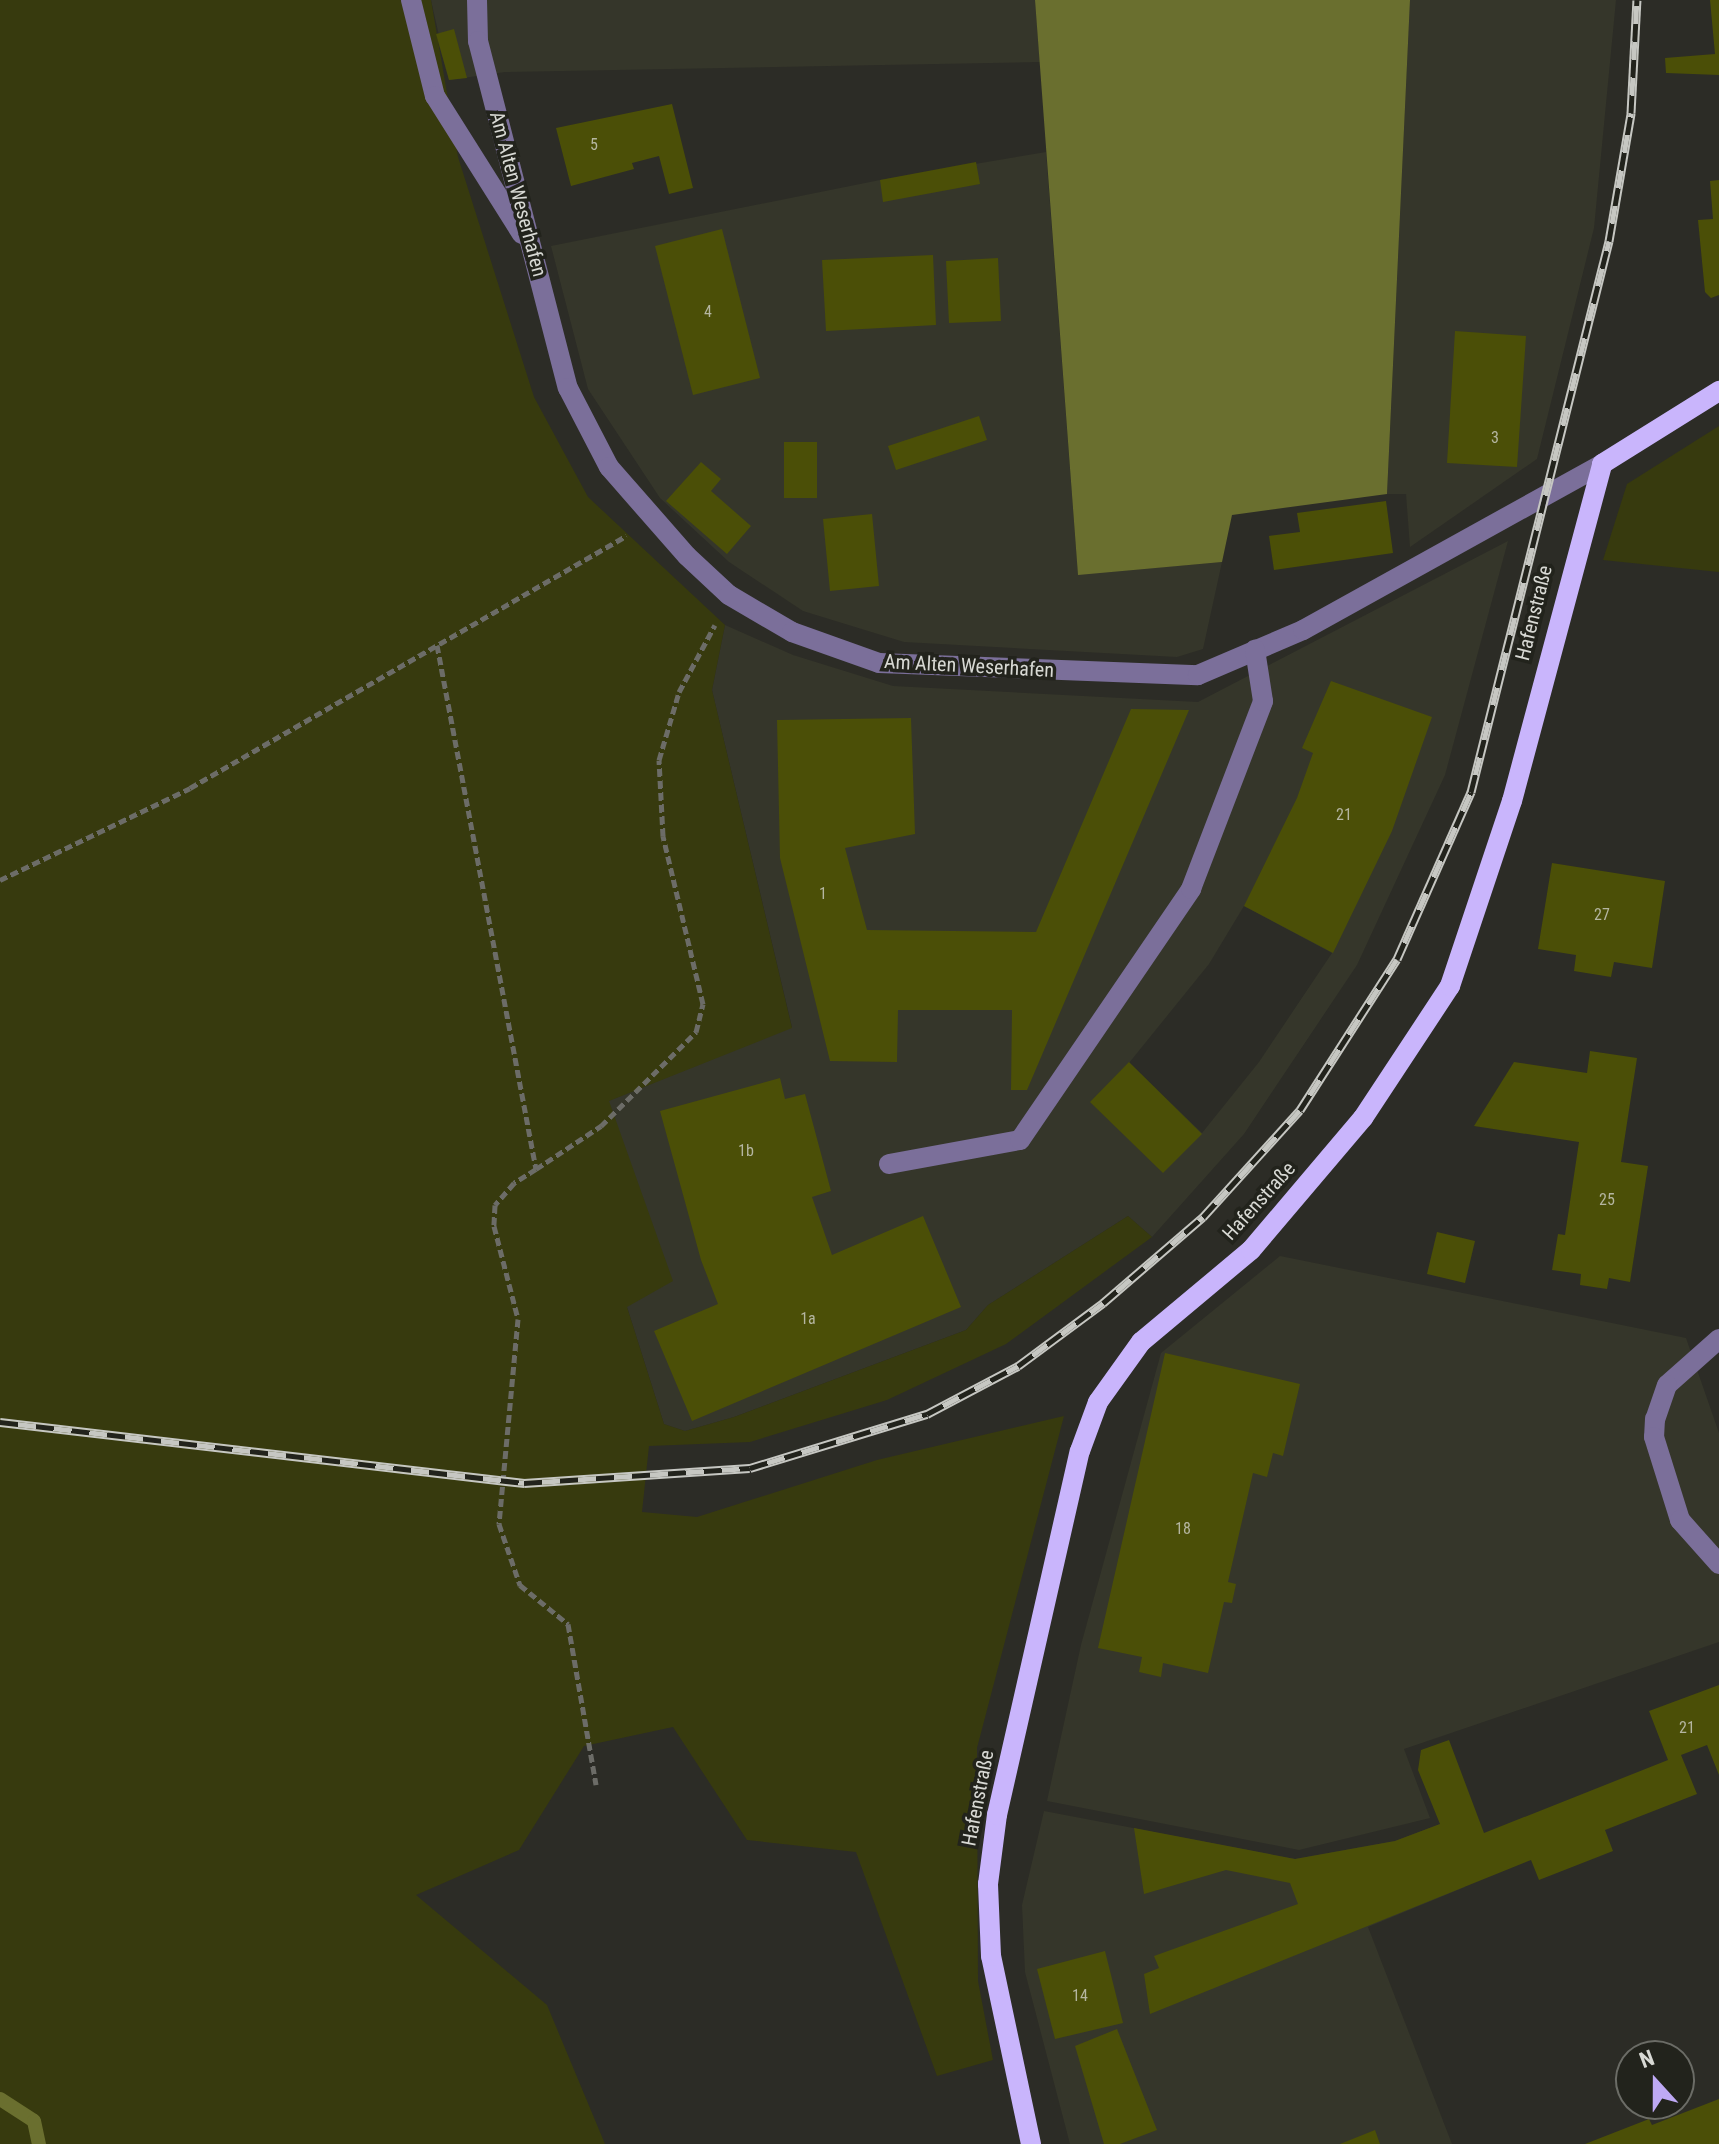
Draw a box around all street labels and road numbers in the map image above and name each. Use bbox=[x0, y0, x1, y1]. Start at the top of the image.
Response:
street label: Am Alten Weserhafen bbox=[484, 109, 552, 279]
street label: Hafenstraße bbox=[1511, 563, 1557, 663]
street label: Am Alten Weserhafen bbox=[883, 650, 1055, 682]
street label: Hafenstraße bbox=[1218, 1157, 1300, 1245]
street label: Hafenstraße bbox=[957, 1748, 999, 1848]

